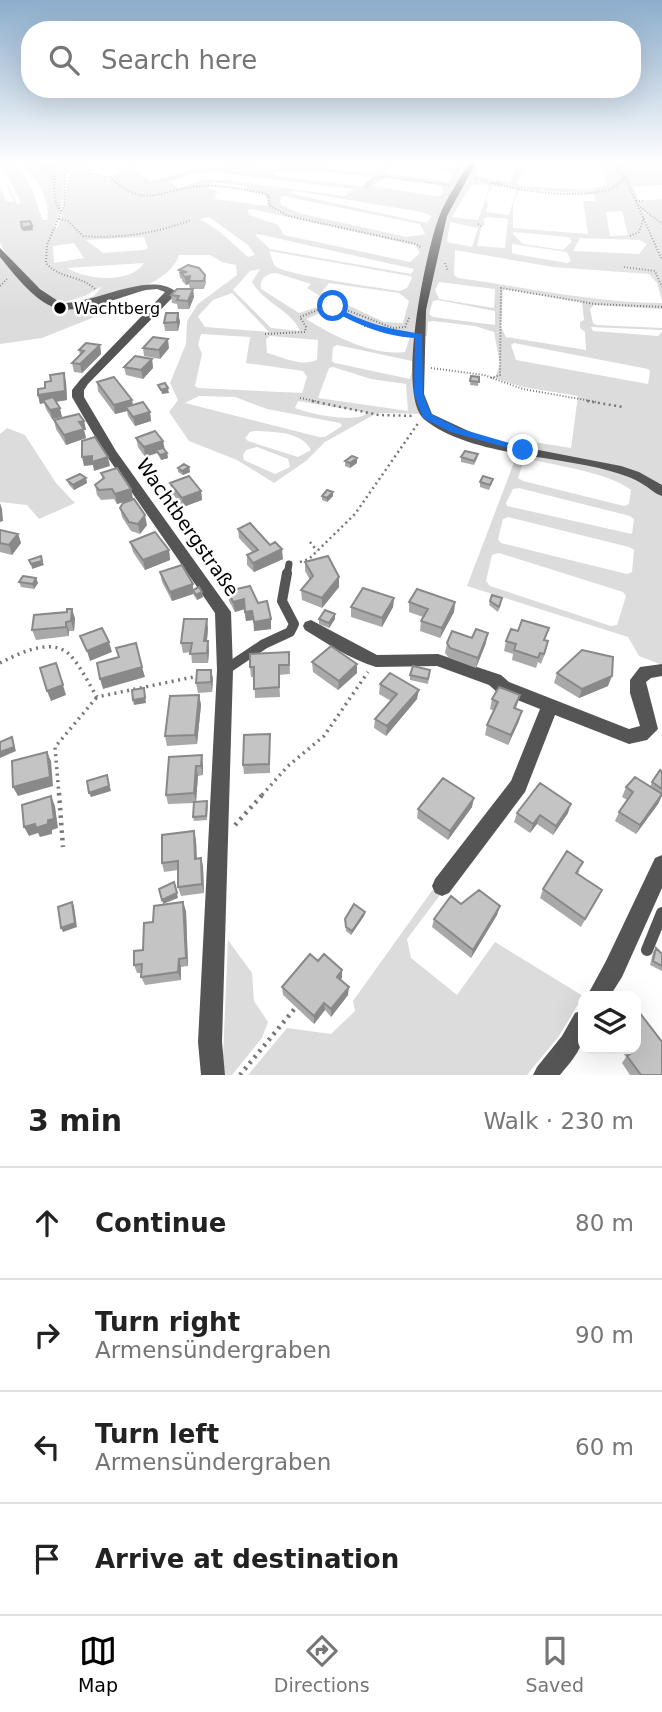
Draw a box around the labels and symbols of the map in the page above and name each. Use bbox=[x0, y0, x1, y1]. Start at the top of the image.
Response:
route start bbox=[317, 290, 348, 321]
place label: Wachtberg bbox=[74, 299, 160, 318]
marker: Wachtberg bbox=[52, 300, 68, 316]
route end bbox=[507, 434, 538, 465]
street label: Wachtbergstraße bbox=[132, 454, 244, 600]

